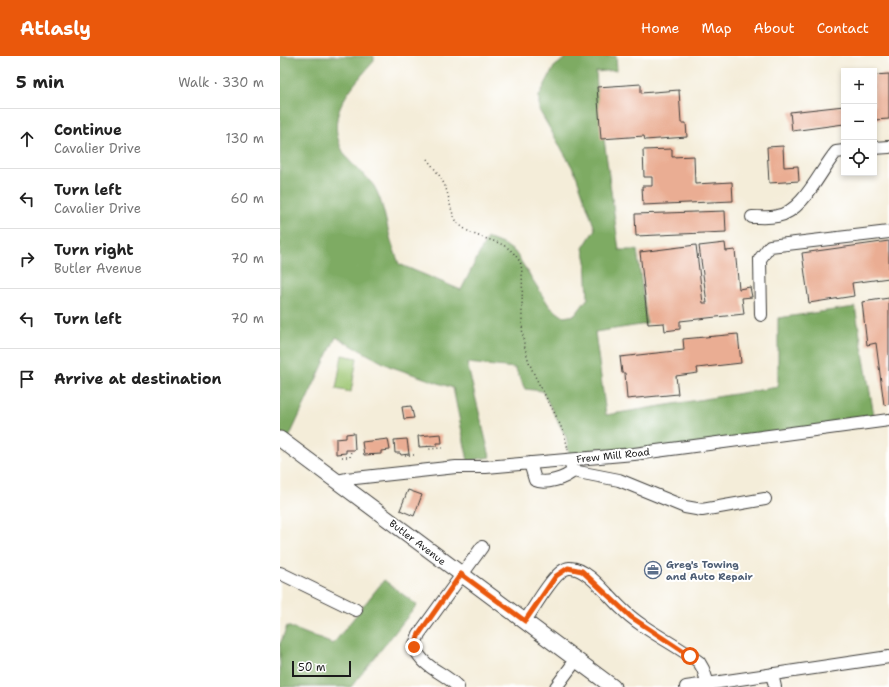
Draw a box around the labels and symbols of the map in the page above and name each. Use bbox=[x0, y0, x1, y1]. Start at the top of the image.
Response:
street label: Frew Mill Road bbox=[576, 445, 651, 466]
street label: Butler Avenue bbox=[387, 517, 449, 568]
place label: Greg's Towing and Auto Repair bbox=[666, 558, 753, 583]
office icon: Greg's Towing and Auto Repair bbox=[643, 560, 663, 580]
route end bbox=[405, 638, 423, 656]
route start bbox=[681, 647, 699, 665]
scale bar bbox=[292, 659, 351, 678]

